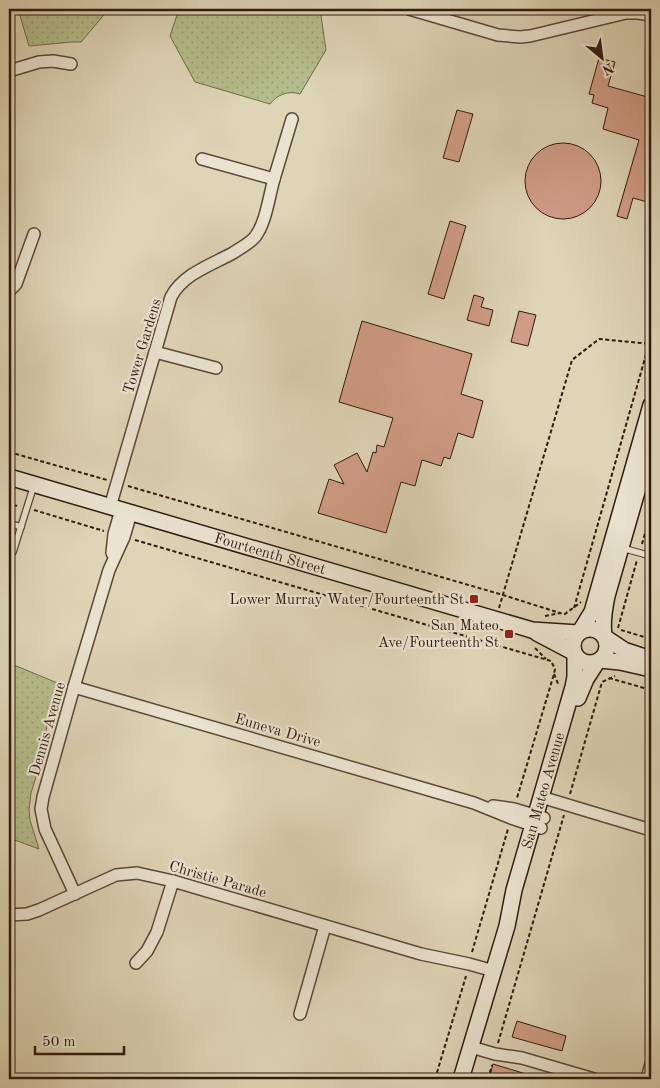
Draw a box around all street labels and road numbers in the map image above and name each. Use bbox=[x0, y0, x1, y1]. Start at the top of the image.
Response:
street label: Tower Gardens bbox=[122, 297, 165, 396]
street label: Fourteenth Street bbox=[212, 531, 327, 578]
street label: Dennis Avenue bbox=[28, 681, 69, 778]
street label: Euneva Drive bbox=[233, 712, 322, 751]
street label: San Mateo Avenue bbox=[520, 731, 568, 851]
street label: Christie Parade bbox=[167, 859, 268, 902]

